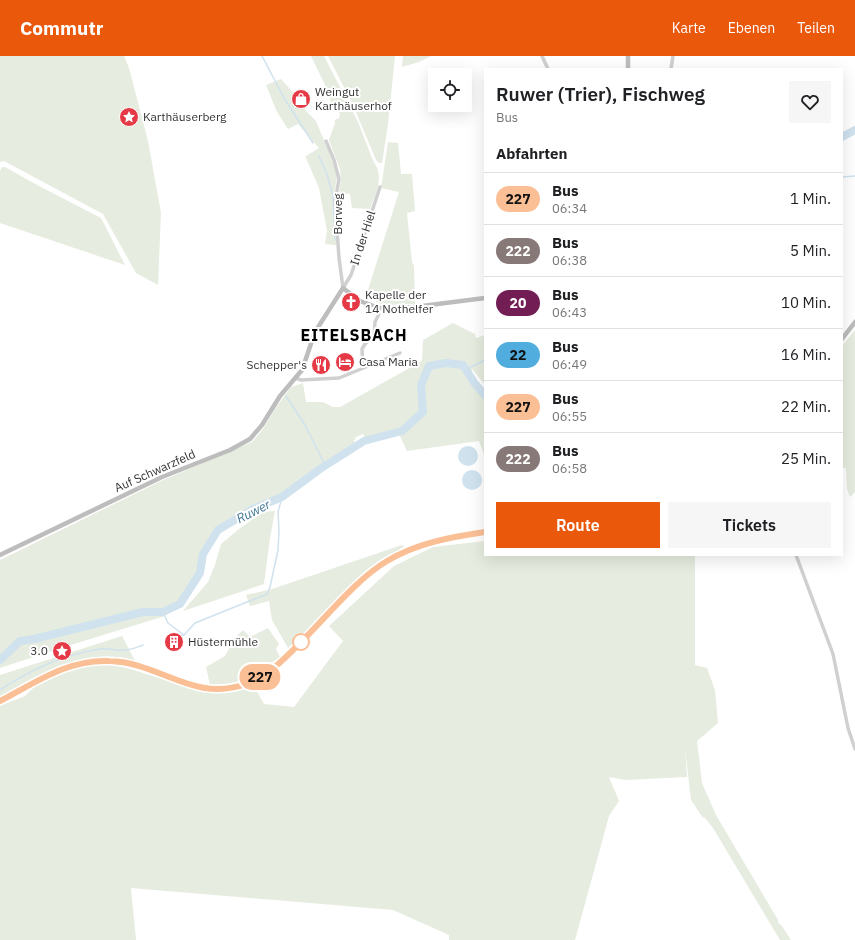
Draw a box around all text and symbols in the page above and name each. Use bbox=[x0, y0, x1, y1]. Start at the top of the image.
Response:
text: Commutr bbox=[20, 16, 103, 40]
text: Karte bbox=[672, 19, 706, 37]
text: Ebenen bbox=[728, 19, 775, 37]
text: Teilen bbox=[797, 19, 835, 37]
map controls bbox=[428, 68, 472, 112]
button: locate bbox=[428, 68, 472, 112]
button: heart bbox=[789, 81, 831, 123]
text: Ruwer (Trier), Fischweg bbox=[496, 82, 705, 106]
place label: Weingut Karthäuserhof bbox=[315, 84, 392, 113]
shop icon: Weingut Karthäuserhof bbox=[290, 88, 312, 110]
place icon: Karthäuserberg bbox=[118, 106, 140, 128]
place label: Karthäuserberg bbox=[143, 109, 227, 124]
text: Bus bbox=[496, 109, 518, 126]
text: Abfahrten bbox=[496, 144, 567, 163]
text: Bus bbox=[552, 181, 579, 200]
text: 1 Min. bbox=[790, 189, 831, 208]
text: 227 bbox=[505, 190, 531, 208]
street label: Borweg bbox=[330, 193, 345, 235]
text: 06:34 bbox=[552, 200, 587, 217]
street label: In der Hiel bbox=[347, 209, 378, 267]
text: Bus bbox=[552, 233, 579, 252]
text: 5 Min. bbox=[790, 241, 831, 260]
text: 222 bbox=[505, 242, 531, 260]
text: 06:38 bbox=[552, 252, 587, 269]
text: Bus bbox=[552, 285, 579, 304]
place label: Kapelle der 14 Nothelfer bbox=[365, 287, 434, 316]
church icon: Kapelle der 14 Nothelfer bbox=[340, 291, 362, 313]
text: 10 Min. bbox=[781, 293, 831, 312]
text: 20 bbox=[510, 294, 526, 312]
text: 06:43 bbox=[552, 304, 587, 321]
district label: EITELSBACH bbox=[301, 325, 408, 345]
text: Bus bbox=[552, 337, 579, 356]
text: 16 Min. bbox=[781, 345, 831, 364]
text: 22 bbox=[510, 346, 526, 364]
hotel icon: Casa Maria bbox=[334, 351, 356, 373]
restaurant icon: Schepper's bbox=[310, 354, 332, 376]
place label: Casa Maria bbox=[359, 354, 419, 369]
text: 06:49 bbox=[552, 356, 587, 373]
place label: Schepper's bbox=[247, 357, 307, 372]
text: Bus bbox=[552, 389, 579, 408]
text: 22 Min. bbox=[781, 397, 831, 416]
text: 227 bbox=[505, 398, 531, 416]
text: 06:55 bbox=[552, 408, 587, 425]
text: Bus bbox=[552, 441, 579, 460]
street label: Auf Schwarzfeld bbox=[112, 446, 198, 495]
text: 25 Min. bbox=[781, 449, 831, 468]
text: 222 bbox=[505, 450, 531, 468]
text: 06:58 bbox=[552, 460, 587, 477]
water label: Ruwer bbox=[233, 495, 274, 527]
button: Route bbox=[496, 502, 660, 548]
button: Tickets bbox=[668, 502, 831, 548]
building icon: Hüstermühle bbox=[163, 631, 185, 653]
unlabelled marker bbox=[292, 633, 310, 651]
place label: Hüstermühle bbox=[188, 634, 259, 649]
place icon: 3.0 bbox=[51, 640, 73, 662]
place label: 3.0 bbox=[30, 643, 48, 658]
line badge: 227 bbox=[237, 664, 283, 690]
text: 227 bbox=[247, 668, 273, 686]

